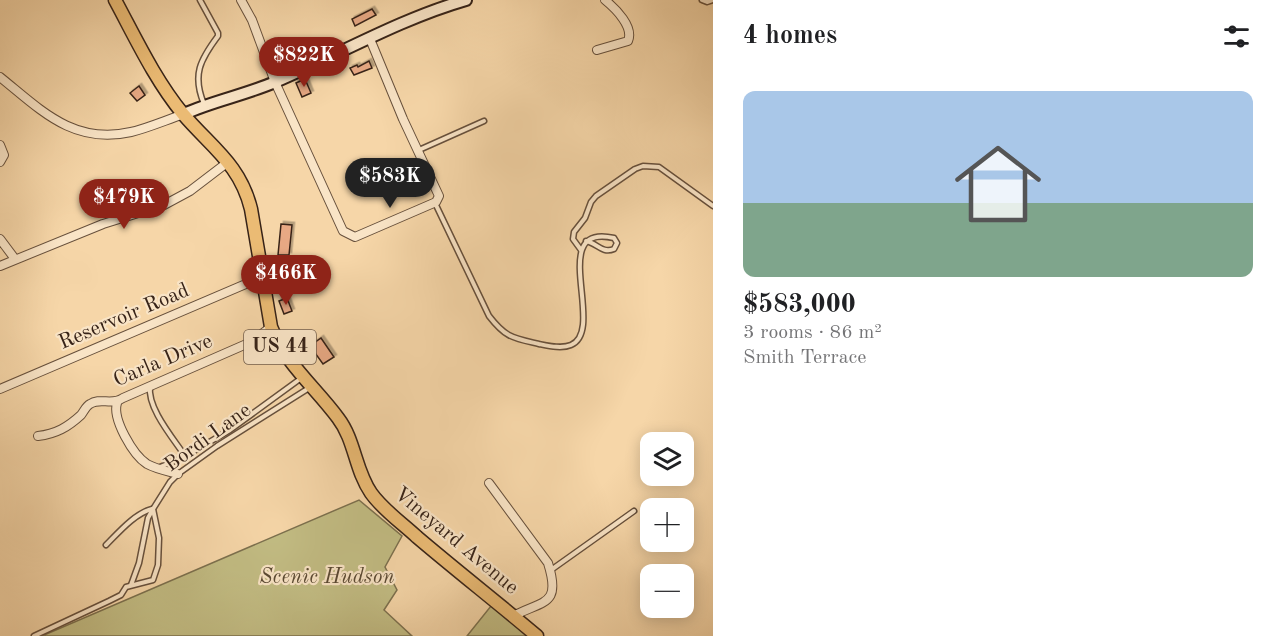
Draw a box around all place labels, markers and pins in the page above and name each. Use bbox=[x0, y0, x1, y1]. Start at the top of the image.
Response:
pin: $822K bbox=[262, 37, 346, 88]
pin: $583K bbox=[348, 158, 432, 209]
pin: $479K bbox=[82, 179, 166, 230]
pin: $466K bbox=[244, 255, 328, 306]

